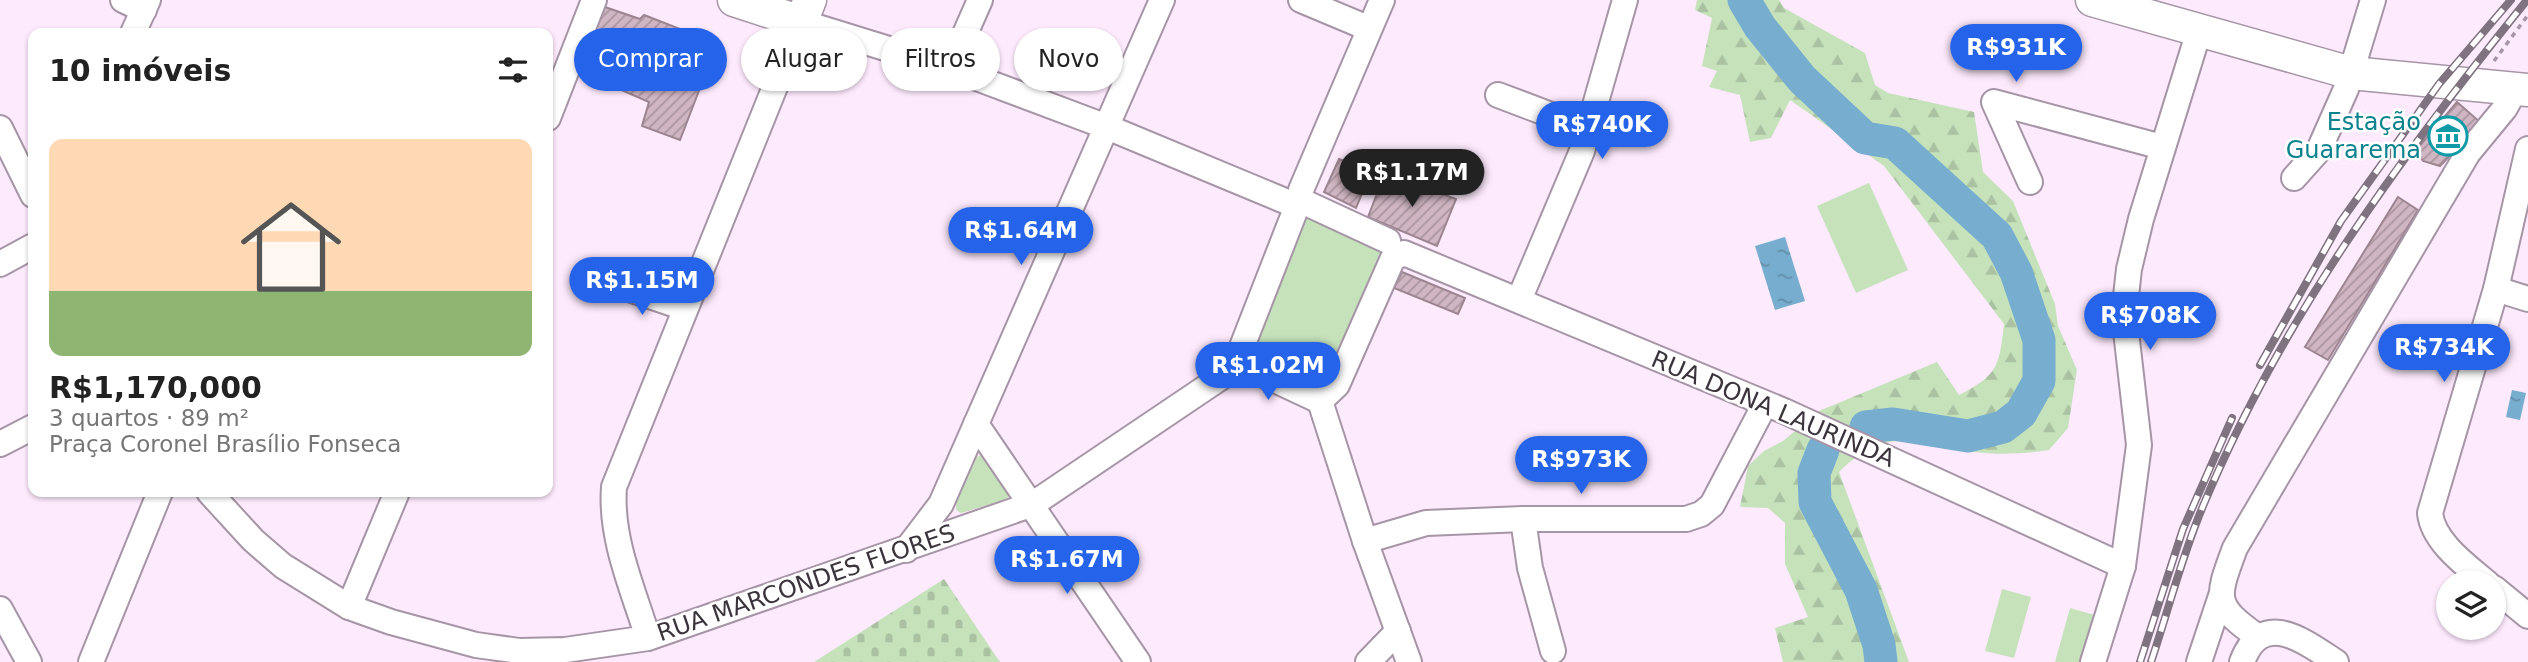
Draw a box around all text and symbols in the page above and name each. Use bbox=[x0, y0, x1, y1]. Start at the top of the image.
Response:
pin: R$931K bbox=[1959, 24, 2073, 84]
chip: Comprar bbox=[574, 28, 727, 91]
chip: Alugar bbox=[741, 28, 867, 91]
chip: Filtros bbox=[881, 28, 1000, 91]
chip: Novo bbox=[1014, 28, 1123, 91]
text: R$931K bbox=[1966, 34, 2066, 60]
icon: filters bbox=[494, 51, 532, 89]
text: 10 imóveis bbox=[49, 53, 231, 88]
pin: R$740K bbox=[1545, 102, 1659, 161]
place label: Estação Guararema bbox=[2286, 108, 2421, 164]
text: R$740K bbox=[1552, 111, 1652, 137]
museum icon: Estação Guararema bbox=[2427, 115, 2469, 157]
pin: R$1.17M bbox=[1347, 150, 1477, 209]
text: R$1.17M bbox=[1355, 159, 1469, 185]
icon: home bbox=[228, 184, 354, 310]
pin: R$1.64M bbox=[956, 208, 1086, 267]
text: R$1.64M bbox=[964, 217, 1078, 243]
pin: R$1.15M bbox=[577, 258, 707, 317]
text: R$1.15M bbox=[585, 267, 699, 293]
pin: R$708K bbox=[2093, 292, 2207, 352]
text: R$708K bbox=[2100, 302, 2200, 328]
pin: R$734K bbox=[2387, 324, 2501, 384]
text: R$734K bbox=[2394, 334, 2494, 360]
pin: R$1.02M bbox=[1203, 342, 1333, 402]
street label: RUA DONA LAURINDA bbox=[1647, 345, 1899, 473]
text: R$1.02M bbox=[1211, 352, 1325, 378]
text: R$1,170,000 bbox=[49, 370, 262, 405]
text: 3 quartos · 89 m² bbox=[49, 405, 249, 431]
text: Praça Coronel Brasílio Fonseca bbox=[49, 431, 401, 457]
pin: R$973K bbox=[1524, 436, 1638, 496]
text: R$973K bbox=[1531, 446, 1631, 472]
street label: RUA MARCONDES FLORES bbox=[653, 519, 959, 647]
pin: R$1.67M bbox=[1002, 536, 1132, 596]
text: R$1.67M bbox=[1010, 546, 1124, 572]
map controls bbox=[2436, 570, 2506, 640]
button: layers bbox=[2436, 570, 2506, 640]

